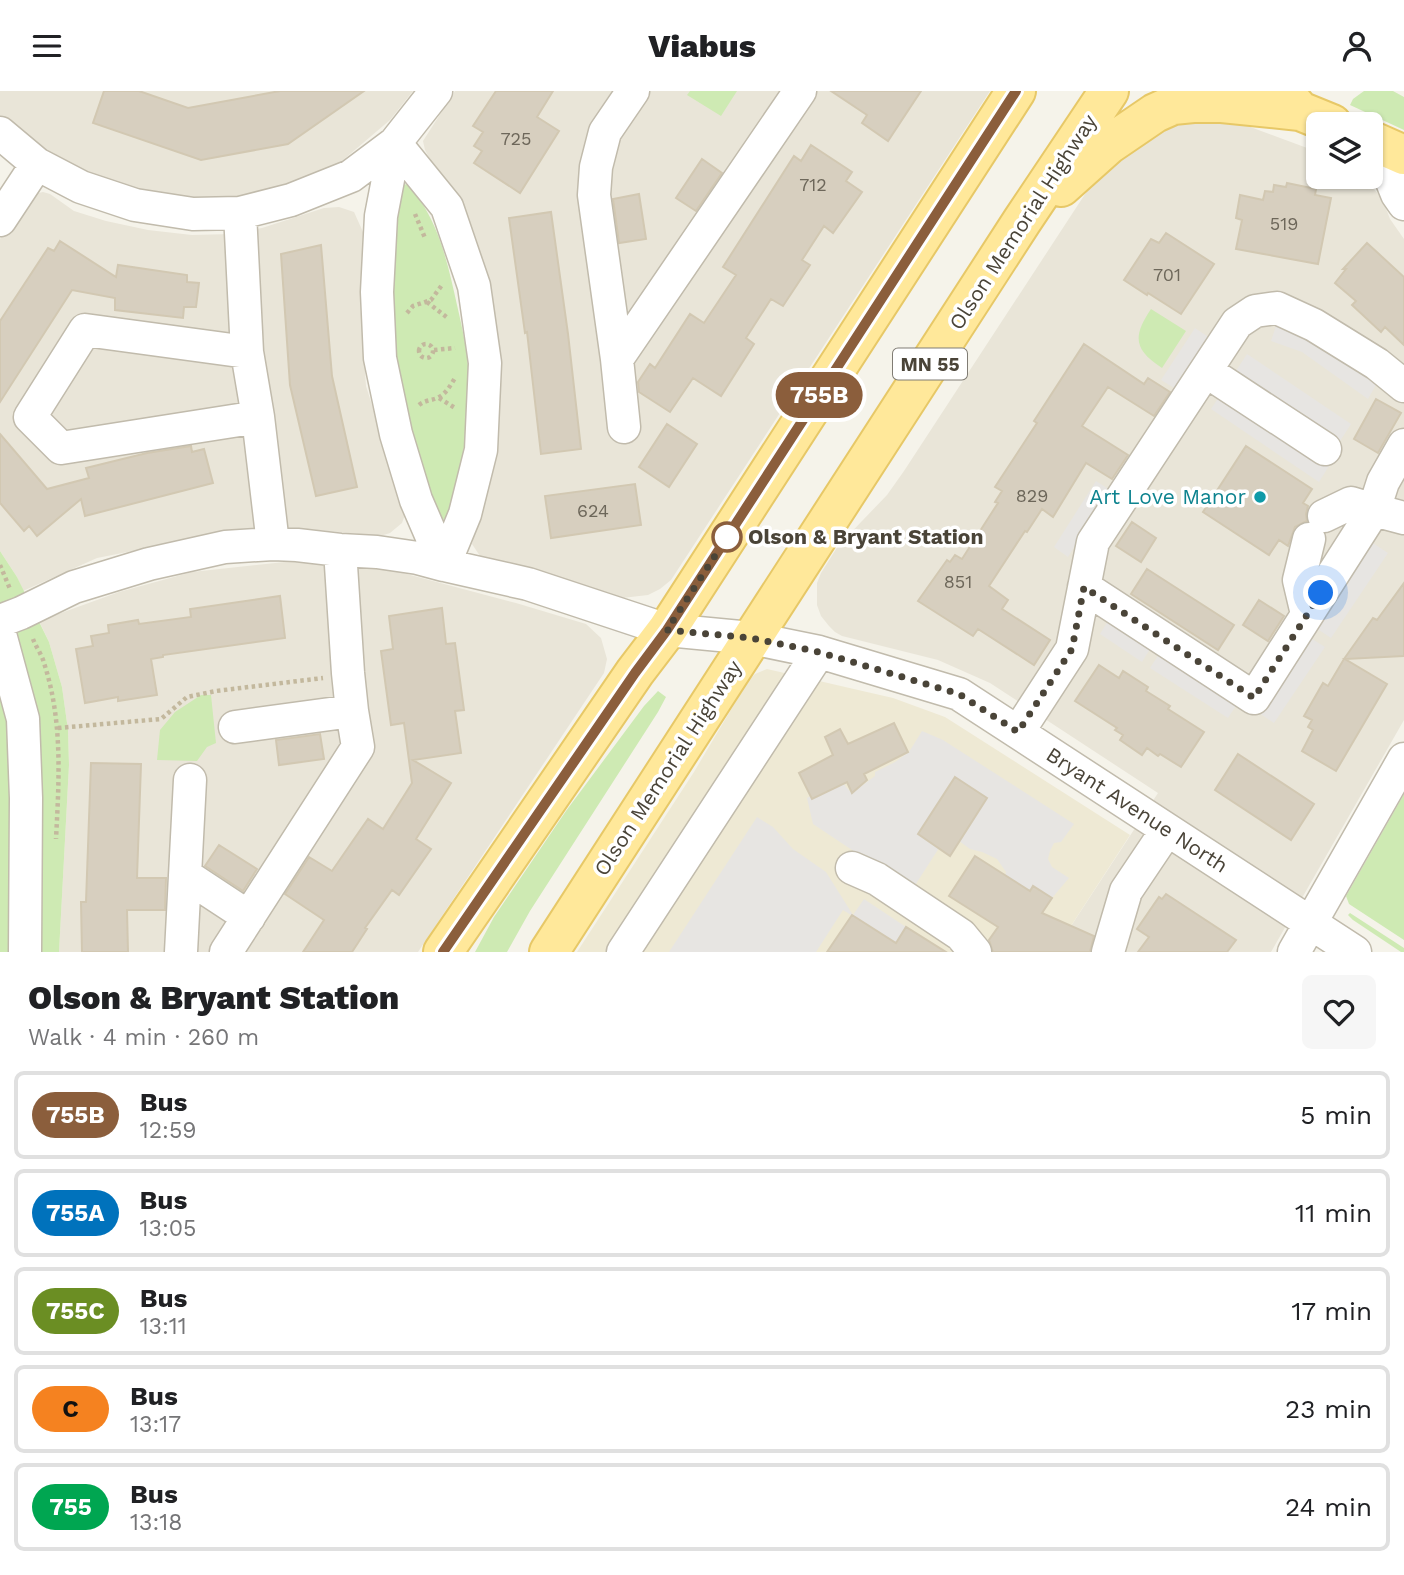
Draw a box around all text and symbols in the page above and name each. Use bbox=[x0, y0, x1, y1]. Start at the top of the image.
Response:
icon: menu bbox=[28, 27, 66, 65]
text: Viabus bbox=[648, 27, 756, 65]
icon: person bbox=[1338, 27, 1376, 65]
street label: Olson Memorial Highway bbox=[944, 109, 1102, 334]
map controls bbox=[1306, 112, 1383, 189]
button: layers bbox=[1306, 112, 1383, 189]
house number: 725 bbox=[500, 128, 532, 149]
house number: 712 bbox=[799, 174, 827, 195]
house number: 519 bbox=[1270, 213, 1298, 234]
house number: 701 bbox=[1153, 264, 1181, 285]
road number: MN 55 bbox=[893, 349, 967, 379]
line badge: 755B bbox=[770, 372, 868, 418]
text: 755B bbox=[790, 381, 848, 409]
place label: Art Love Manor bbox=[1089, 484, 1246, 509]
house number: 829 bbox=[1016, 485, 1048, 506]
marker: Art Love Manor bbox=[1252, 489, 1268, 505]
house number: 624 bbox=[577, 500, 609, 521]
marker: Olson & Bryant Station bbox=[712, 522, 742, 552]
place label: Olson & Bryant Station bbox=[748, 524, 983, 549]
house number: 851 bbox=[944, 571, 972, 592]
your location bbox=[1303, 575, 1338, 610]
street label: Olson Memorial Highway bbox=[589, 655, 747, 880]
street label: Bryant Avenue North bbox=[1042, 741, 1233, 878]
button: heart bbox=[1302, 975, 1376, 1049]
text: Olson & Bryant Station bbox=[28, 978, 399, 1017]
text: Walk · 4 min · 260 m bbox=[28, 1024, 259, 1051]
text: Bus bbox=[140, 1087, 187, 1117]
text: 5 min bbox=[1300, 1100, 1372, 1130]
text: 755B bbox=[46, 1101, 105, 1129]
text: 12:59 bbox=[140, 1117, 196, 1144]
text: Bus bbox=[140, 1185, 187, 1215]
text: 11 min bbox=[1295, 1198, 1372, 1228]
text: 755A bbox=[46, 1199, 105, 1227]
text: 13:05 bbox=[140, 1215, 196, 1242]
text: Bus bbox=[140, 1283, 187, 1313]
text: 17 min bbox=[1291, 1296, 1372, 1326]
text: 755C bbox=[46, 1297, 105, 1325]
text: 13:11 bbox=[140, 1313, 187, 1340]
text: Bus bbox=[130, 1381, 178, 1411]
text: 23 min bbox=[1285, 1394, 1372, 1424]
text: C bbox=[62, 1395, 79, 1423]
text: 13:17 bbox=[130, 1411, 181, 1438]
text: Bus bbox=[130, 1479, 178, 1509]
text: 24 min bbox=[1285, 1492, 1372, 1522]
text: 755 bbox=[49, 1493, 92, 1521]
text: 13:18 bbox=[130, 1509, 182, 1536]

